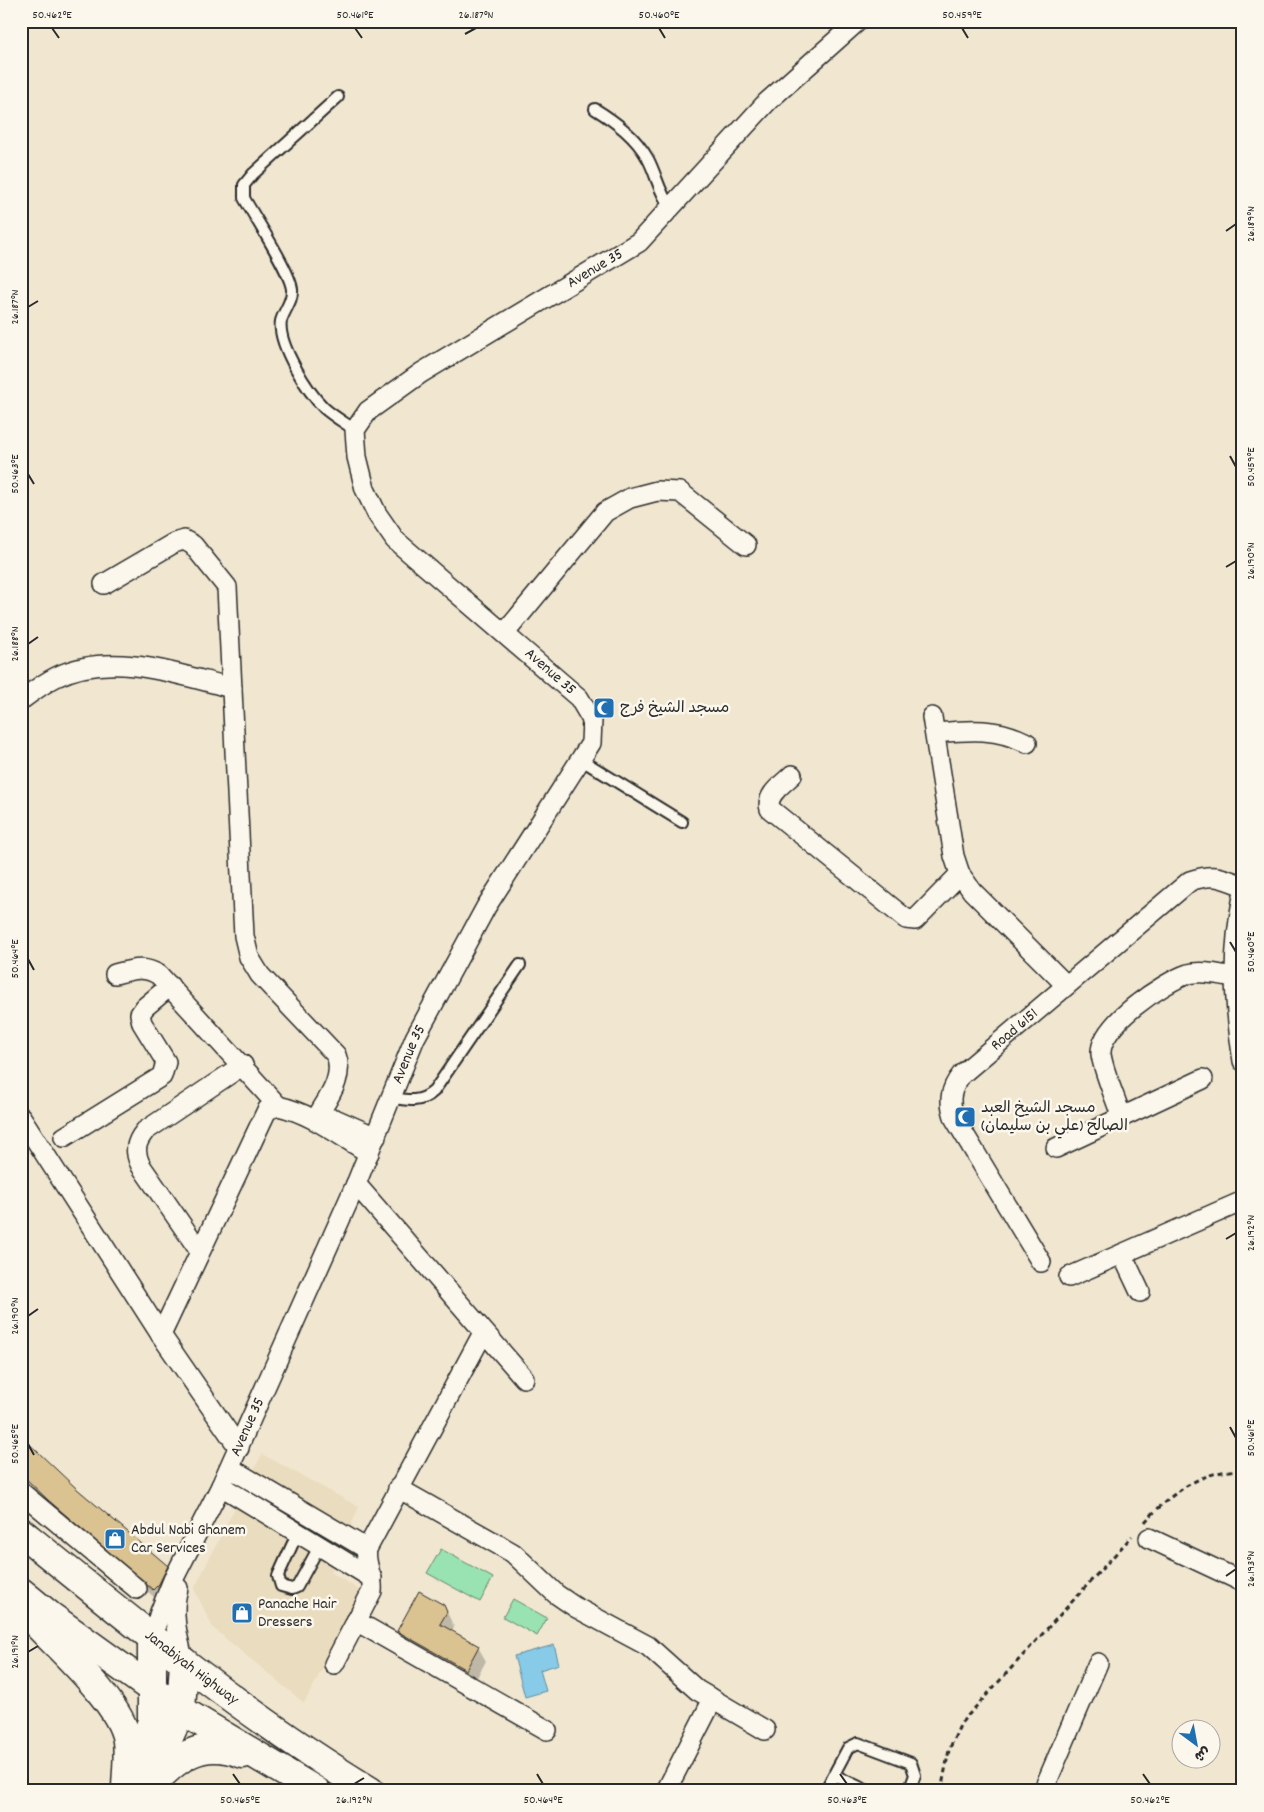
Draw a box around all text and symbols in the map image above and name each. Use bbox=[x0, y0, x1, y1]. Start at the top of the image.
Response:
text: 50.462°E bbox=[32, 7, 72, 24]
text: 50.461°E bbox=[337, 7, 374, 24]
text: 26.187°N bbox=[459, 7, 494, 24]
text: 50.460°E bbox=[639, 7, 680, 24]
text: 50.459°E bbox=[942, 7, 982, 24]
text: 26.189°N bbox=[1243, 206, 1260, 242]
street label: Avenue 35 bbox=[562, 243, 627, 294]
text: 26.187°N bbox=[7, 289, 24, 324]
text: 50.459°E bbox=[1243, 447, 1260, 487]
text: 50.463°E bbox=[7, 454, 24, 494]
text: 26.190°N bbox=[1243, 542, 1260, 580]
text: 26.188°N bbox=[7, 626, 24, 662]
street label: Avenue 35 bbox=[519, 643, 581, 701]
mosque icon: مسجد الشيخ فرج bbox=[592, 696, 616, 720]
place label: مسجد الشيخ فرج bbox=[620, 697, 729, 720]
text: 50.460°E bbox=[1243, 931, 1260, 972]
text: 50.464°E bbox=[7, 939, 24, 979]
street label: Road 6151 bbox=[986, 1003, 1043, 1056]
street label: Avenue 35 bbox=[386, 1021, 432, 1087]
place label: مسجد الشيخ العبد الصالح (علي بن سليمان) bbox=[981, 1097, 1128, 1139]
mosque icon: مسجد الشيخ العبد الصالح (علي بن سليمان) bbox=[953, 1105, 977, 1129]
text: 26.192°N bbox=[1243, 1215, 1260, 1251]
text: 26.190°N bbox=[7, 1297, 24, 1335]
street label: Avenue 35 bbox=[224, 1394, 271, 1460]
text: 50.461°E bbox=[1243, 1419, 1260, 1456]
text: 50.465°E bbox=[7, 1424, 24, 1464]
place label: Abdul Nabi Ghanem Car Services bbox=[131, 1519, 246, 1560]
shop icon: Abdul Nabi Ghanem Car Services bbox=[103, 1527, 127, 1551]
text: 26.193°N bbox=[1243, 1551, 1260, 1587]
place label: Panache Hair Dressers bbox=[258, 1593, 337, 1634]
shop icon: Panache Hair Dressers bbox=[230, 1601, 254, 1625]
street label: Janabiyah Highway bbox=[140, 1624, 244, 1711]
text: 26.191°N bbox=[7, 1635, 24, 1669]
north arrow bbox=[1172, 1720, 1222, 1770]
text: ش bbox=[1190, 1741, 1214, 1766]
text: 50.465°E bbox=[220, 1792, 260, 1809]
text: 26.192°N bbox=[336, 1792, 372, 1809]
text: 50.464°E bbox=[523, 1792, 563, 1809]
text: 50.463°E bbox=[827, 1792, 867, 1809]
text: 50.462°E bbox=[1130, 1792, 1170, 1809]

